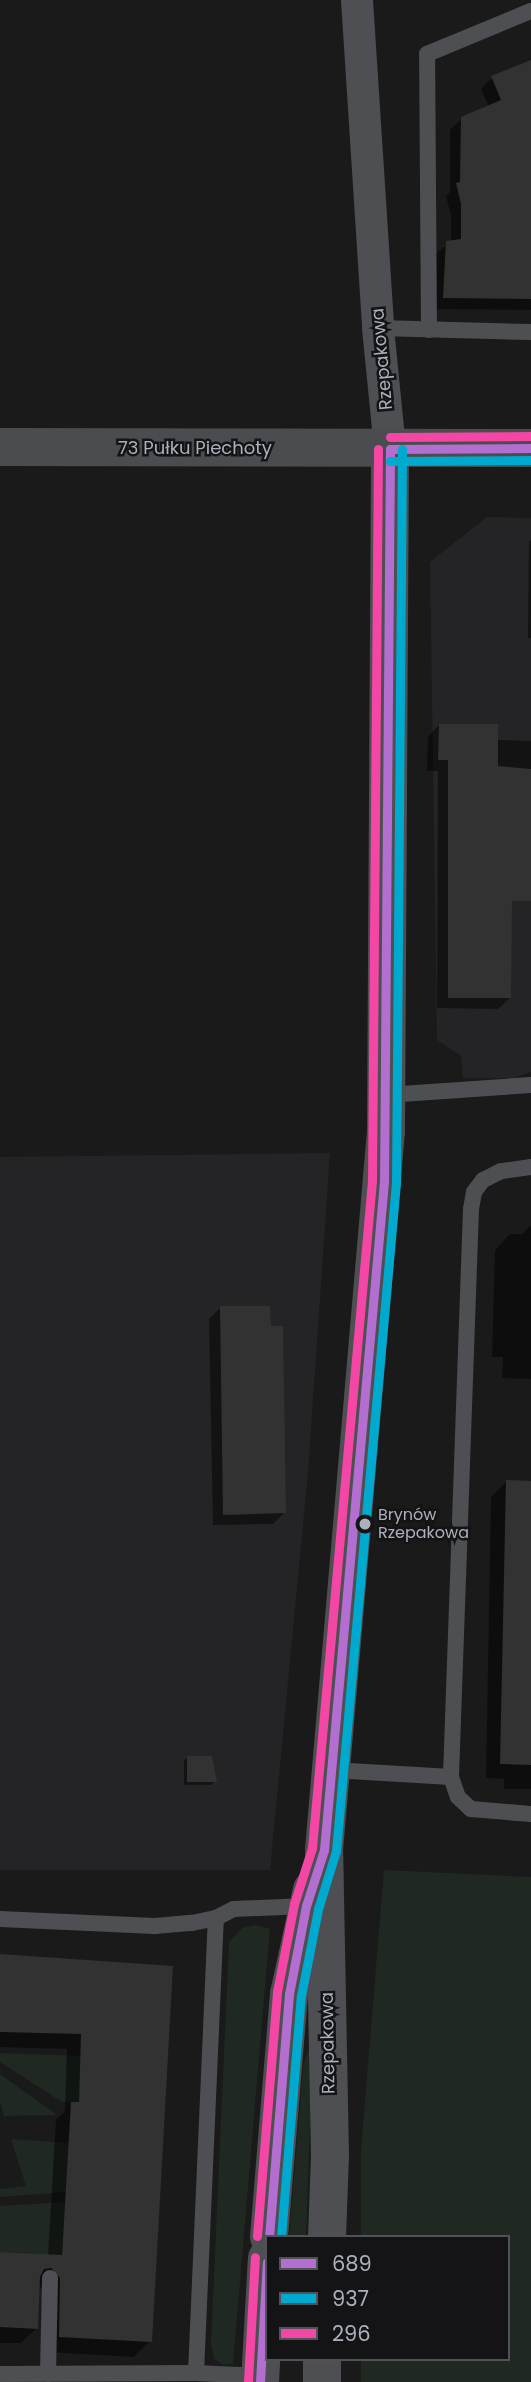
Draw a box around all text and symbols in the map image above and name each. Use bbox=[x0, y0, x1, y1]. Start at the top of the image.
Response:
street label: Rzepakowa bbox=[367, 307, 397, 411]
street label: 73 Pułku Piechoty bbox=[118, 437, 272, 459]
place label: Brynów Rzepakowa bbox=[378, 1505, 469, 1543]
marker: Brynów Rzepakowa bbox=[358, 1517, 372, 1531]
street label: Rzepakowa bbox=[316, 1992, 340, 2094]
legend bbox=[265, 2235, 510, 2361]
text: 689 bbox=[332, 2249, 372, 2278]
text: 937 bbox=[332, 2284, 369, 2313]
text: 296 bbox=[332, 2319, 371, 2348]

